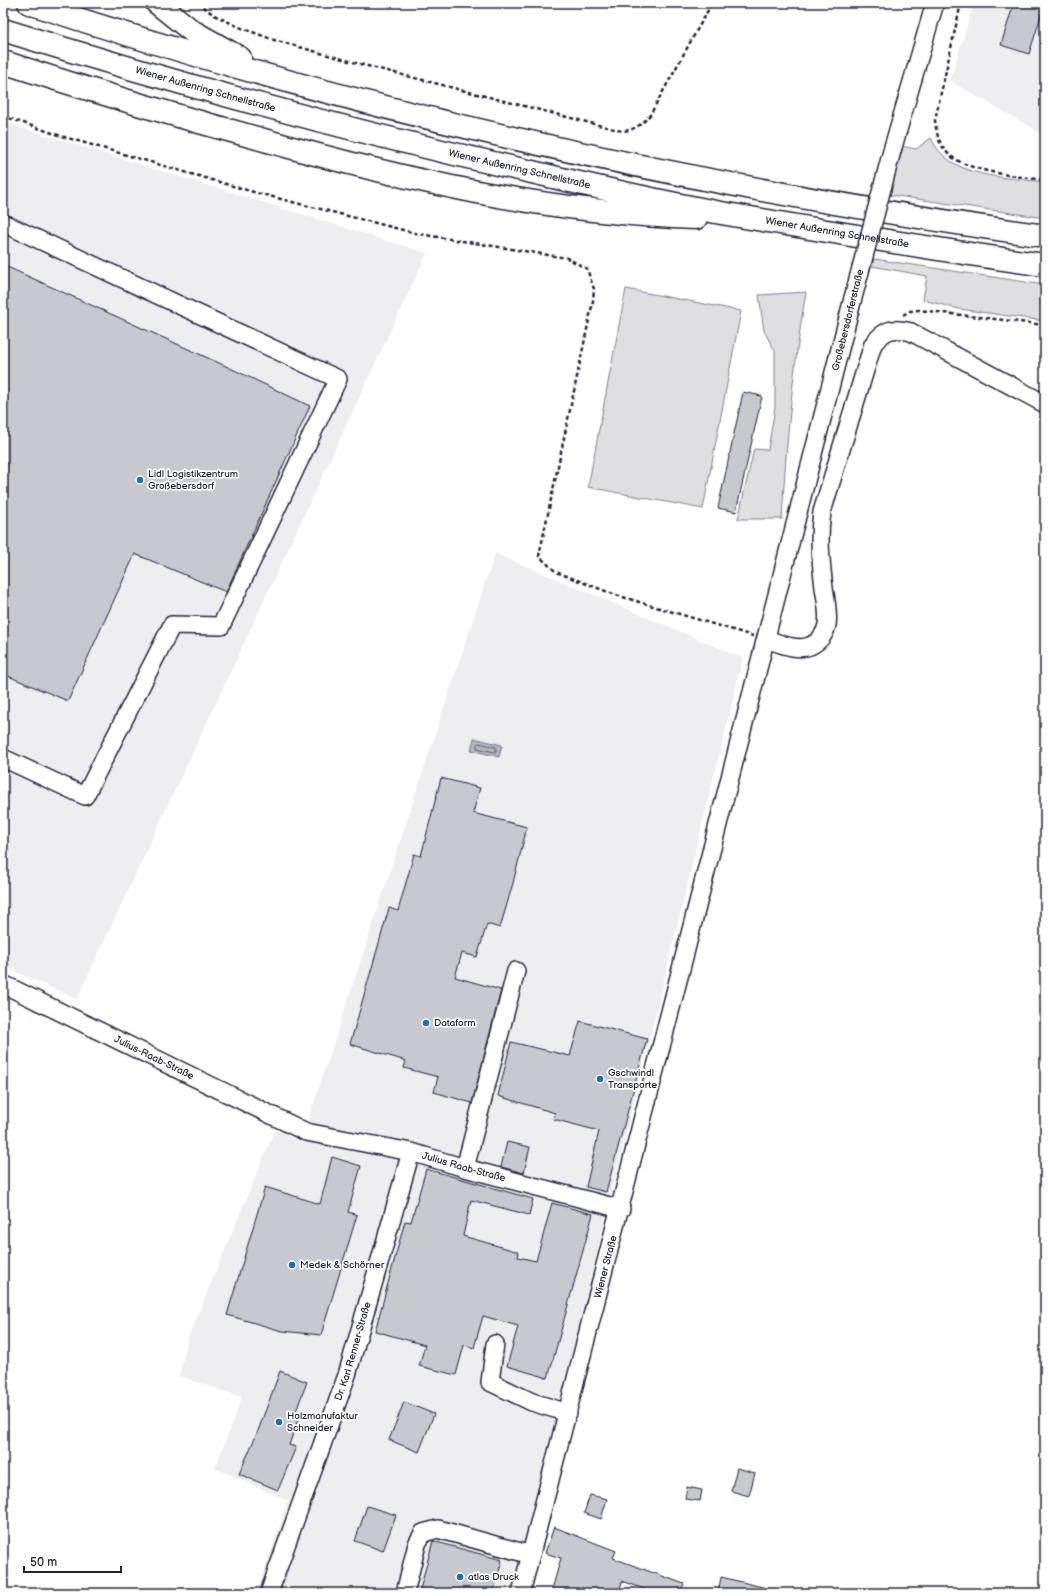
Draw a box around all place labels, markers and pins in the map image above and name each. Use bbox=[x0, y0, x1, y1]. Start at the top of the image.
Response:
place label: Lidl Logistikzentrum Großebersdorf bbox=[148, 468, 238, 492]
marker: Lidl Logistikzentrum Großebersdorf bbox=[135, 475, 145, 485]
place label: Dataform bbox=[434, 1017, 476, 1029]
marker: Dataform bbox=[421, 1018, 431, 1028]
place label: Gschwindl Transporte bbox=[608, 1067, 657, 1091]
marker: Gschwindl Transporte bbox=[595, 1074, 605, 1084]
place label: Medek & Schörner bbox=[300, 1259, 385, 1271]
marker: Medek & Schörner bbox=[287, 1260, 297, 1270]
place label: Holzmanufaktur Schneider bbox=[287, 1410, 358, 1434]
marker: Holzmanufaktur Schneider bbox=[274, 1417, 284, 1427]
place label: atlas Druck bbox=[468, 1571, 519, 1583]
marker: atlas Druck bbox=[455, 1572, 465, 1582]

